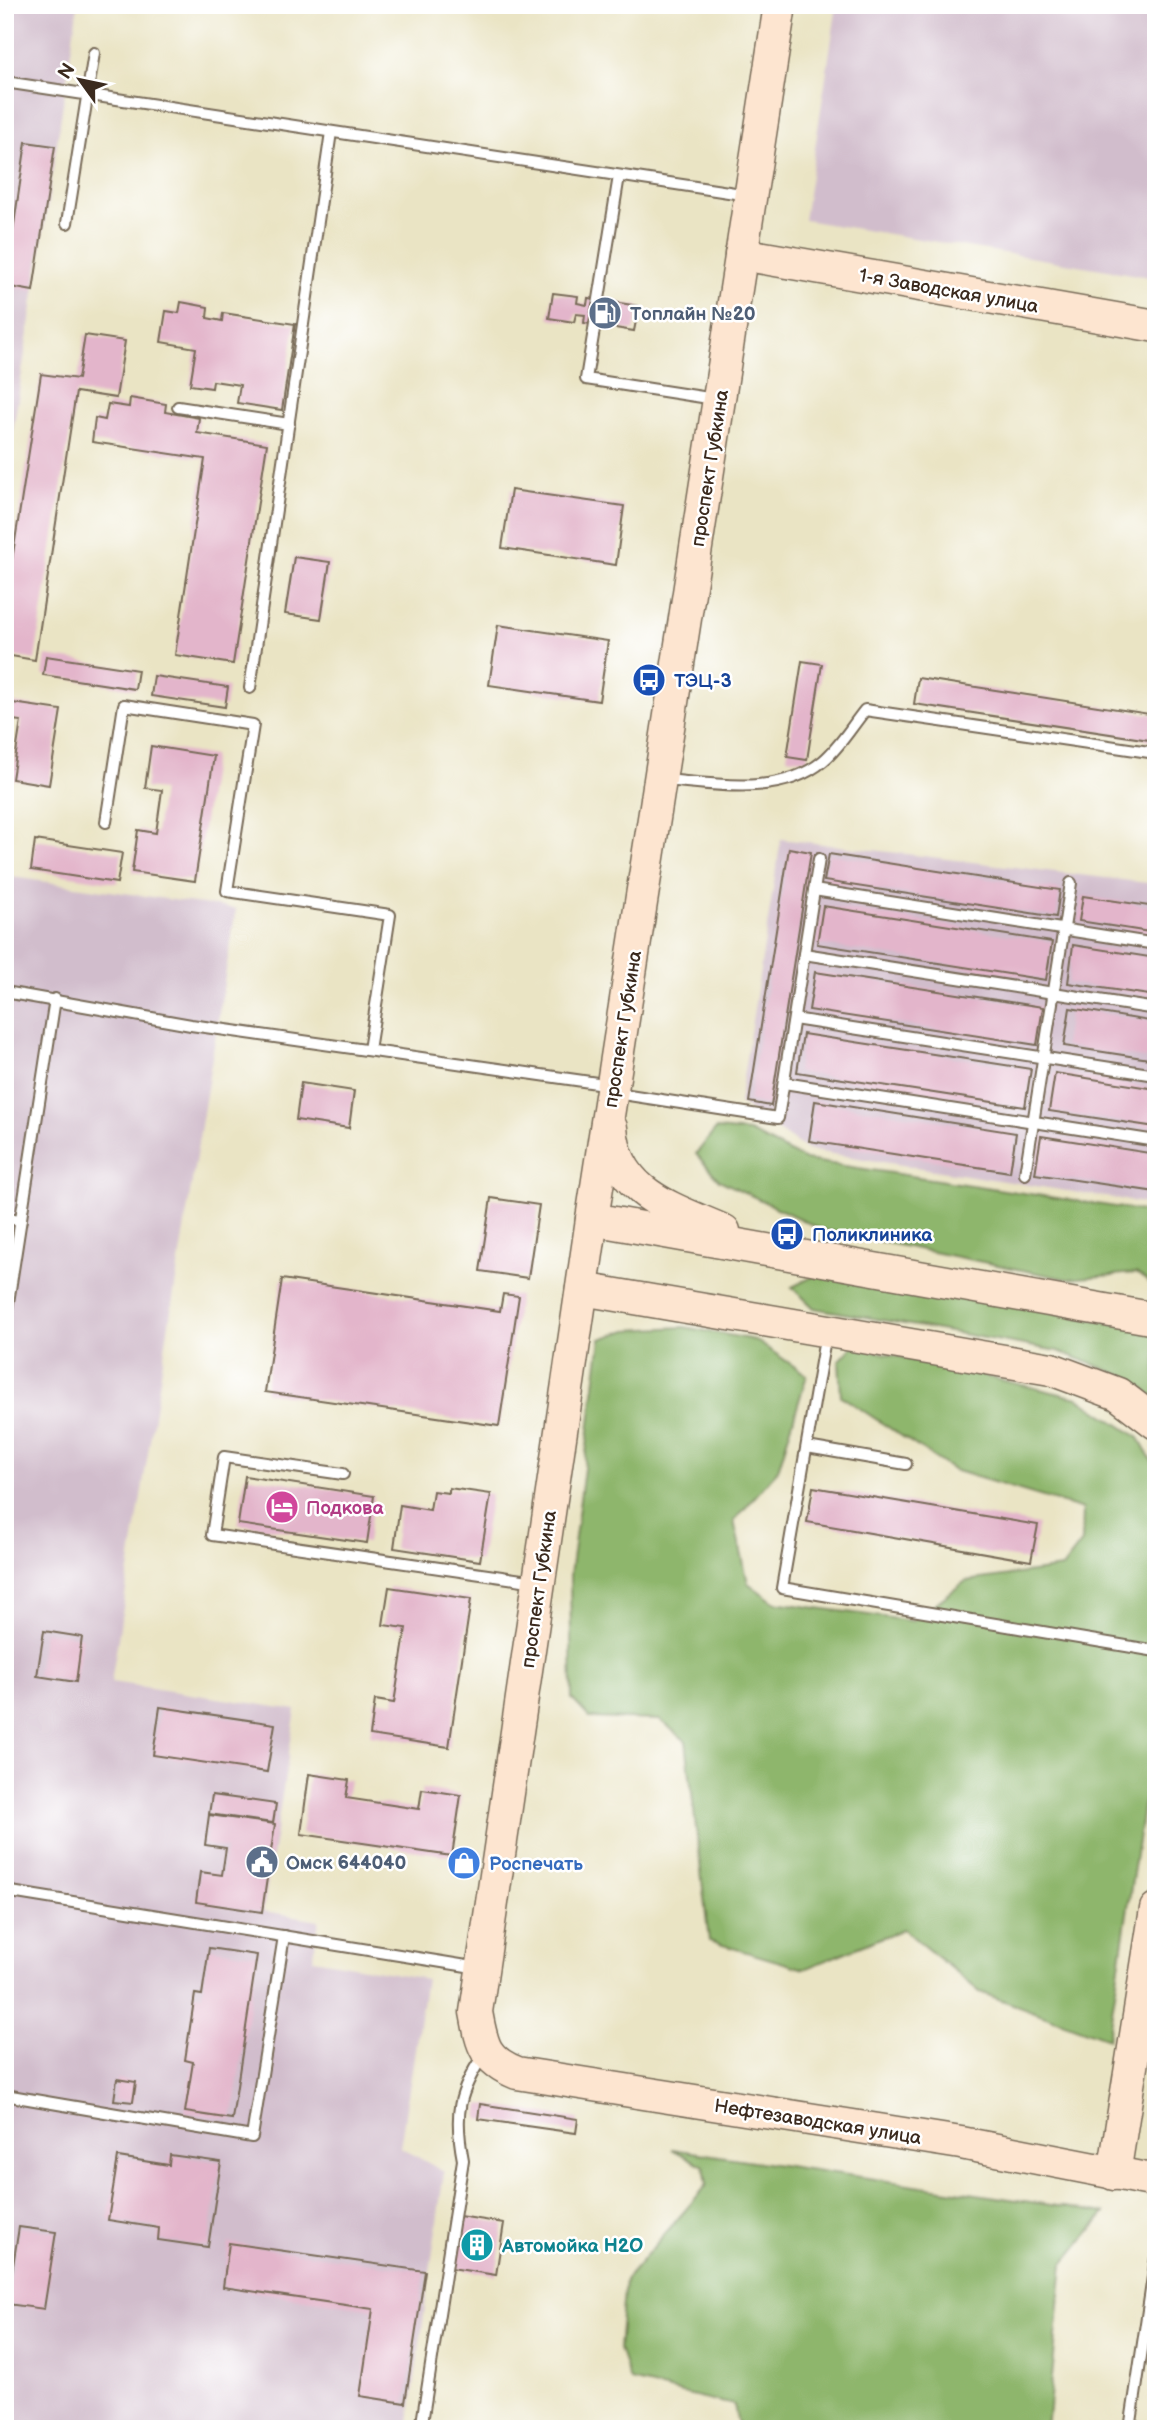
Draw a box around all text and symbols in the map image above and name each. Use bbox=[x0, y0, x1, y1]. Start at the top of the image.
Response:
north arrow bbox=[46, 46, 116, 116]
text: N bbox=[53, 59, 81, 84]
street label: 1-я Заводская улица bbox=[857, 264, 1040, 319]
fuel station icon: Топлайн №20 bbox=[586, 294, 624, 332]
place label: Топлайн №20 bbox=[630, 303, 756, 326]
street label: проспект Губкина bbox=[687, 388, 734, 549]
bus stop icon: ТЭЦ-3 bbox=[630, 661, 668, 699]
place label: ТЭЦ-3 bbox=[674, 670, 732, 693]
street label: проспект Губкина bbox=[600, 949, 647, 1110]
bus stop icon: Поликлиника bbox=[768, 1215, 806, 1253]
place label: Поликлиника bbox=[812, 1224, 933, 1247]
hotel icon: Подкова bbox=[263, 1488, 301, 1526]
place label: Подкова bbox=[306, 1497, 384, 1520]
street label: проспект Губкина bbox=[517, 1509, 562, 1670]
public building icon: Омск 644040 bbox=[243, 1843, 281, 1881]
shop icon: Роспечать bbox=[445, 1844, 483, 1882]
place label: Омск 644040 bbox=[286, 1852, 406, 1875]
place label: Роспечать bbox=[489, 1853, 583, 1876]
street label: Нефтезаводская улица bbox=[713, 2095, 923, 2150]
building icon: Автомойка H2O bbox=[458, 2226, 496, 2264]
place label: Автомойка H2O bbox=[501, 2235, 643, 2258]

